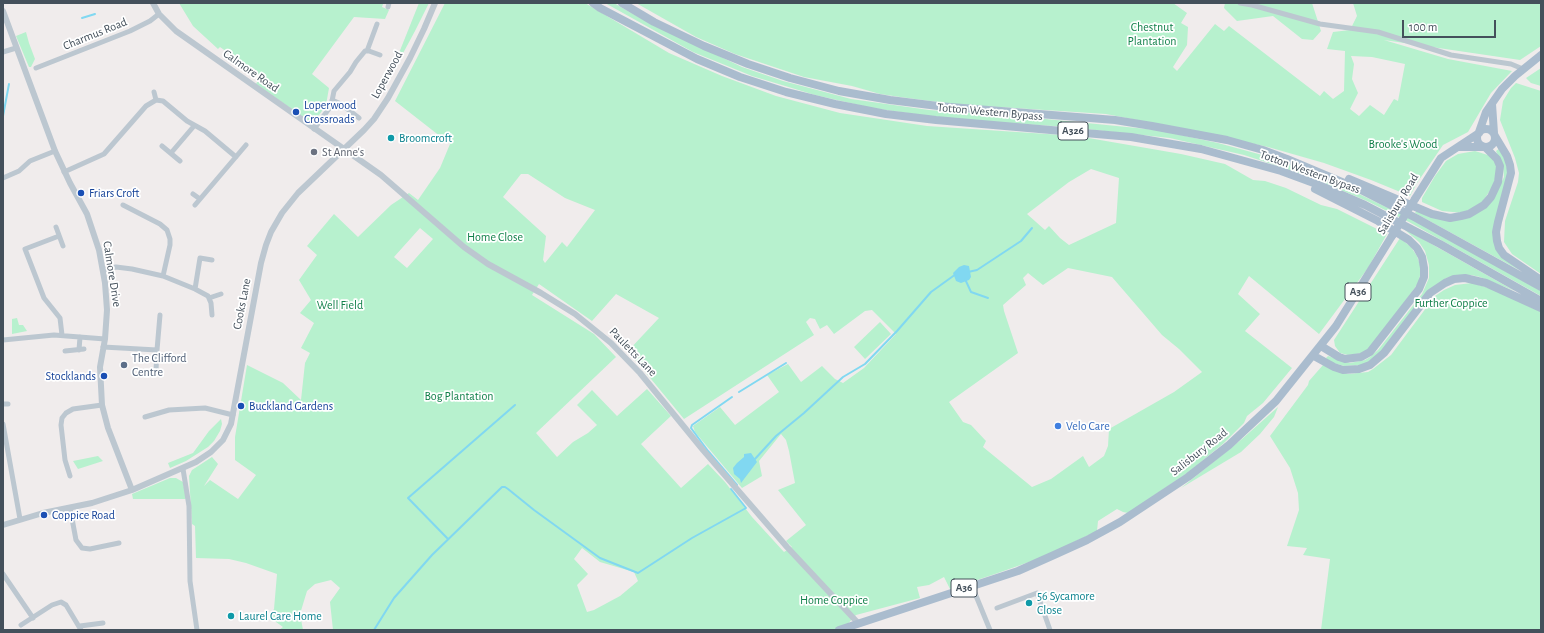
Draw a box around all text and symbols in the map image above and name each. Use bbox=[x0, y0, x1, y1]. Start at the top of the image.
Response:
scale bar bbox=[1404, 12, 1498, 38]
street label: Charmus Road bbox=[61, 15, 129, 53]
park label: Chestnut Plantation bbox=[1128, 20, 1176, 48]
text: 100 m bbox=[1409, 21, 1437, 33]
street label: Calmore Road bbox=[220, 46, 282, 96]
street label: Loperwood bbox=[368, 49, 406, 101]
place label: Loperwood Crossroads bbox=[304, 98, 356, 126]
street label: Totton Western Bypass bbox=[937, 100, 1043, 124]
marker: Loperwood Crossroads bbox=[291, 107, 301, 117]
road number: A326 bbox=[1058, 122, 1088, 140]
place label: Broomcroft bbox=[399, 131, 452, 145]
marker: Broomcroft bbox=[386, 133, 396, 143]
park label: Brooke's Wood bbox=[1368, 137, 1438, 151]
place label: St Anne's bbox=[322, 145, 364, 159]
marker: St Anne's bbox=[309, 147, 319, 157]
street label: Totton Western Bypass bbox=[1258, 147, 1362, 197]
street label: Salisbury Road bbox=[1374, 171, 1422, 237]
place label: Friars Croft bbox=[89, 186, 139, 200]
marker: Friars Croft bbox=[76, 188, 86, 198]
park label: Home Close bbox=[467, 230, 523, 244]
street label: Calmore Drive bbox=[100, 240, 124, 308]
street label: Cooks Lane bbox=[230, 277, 254, 331]
road number: A36 bbox=[1345, 283, 1371, 301]
park label: Further Coppice bbox=[1414, 296, 1488, 310]
park label: Well Field bbox=[317, 298, 363, 312]
street label: Pauletts Lane bbox=[606, 325, 660, 379]
place label: The Clifford Centre bbox=[132, 351, 187, 379]
marker: The Clifford Centre bbox=[119, 360, 129, 370]
place label: Stocklands bbox=[45, 369, 96, 383]
marker: Stocklands bbox=[99, 371, 109, 381]
park label: Bog Plantation bbox=[425, 389, 493, 403]
place label: Buckland Gardens bbox=[249, 399, 333, 413]
marker: Buckland Gardens bbox=[236, 401, 246, 411]
place label: Velo Care bbox=[1066, 419, 1110, 433]
marker: Velo Care bbox=[1053, 421, 1063, 431]
street label: Salisbury Road bbox=[1168, 425, 1230, 479]
place label: Coppice Road bbox=[52, 508, 115, 522]
marker: Coppice Road bbox=[39, 510, 49, 520]
road number: A36 bbox=[951, 579, 977, 597]
place label: 56 Sycamore Close bbox=[1037, 589, 1095, 617]
park label: Home Coppice bbox=[800, 593, 868, 607]
marker: 56 Sycamore Close bbox=[1024, 598, 1034, 608]
place label: Laurel Care Home bbox=[239, 609, 322, 623]
marker: Laurel Care Home bbox=[226, 611, 236, 621]

